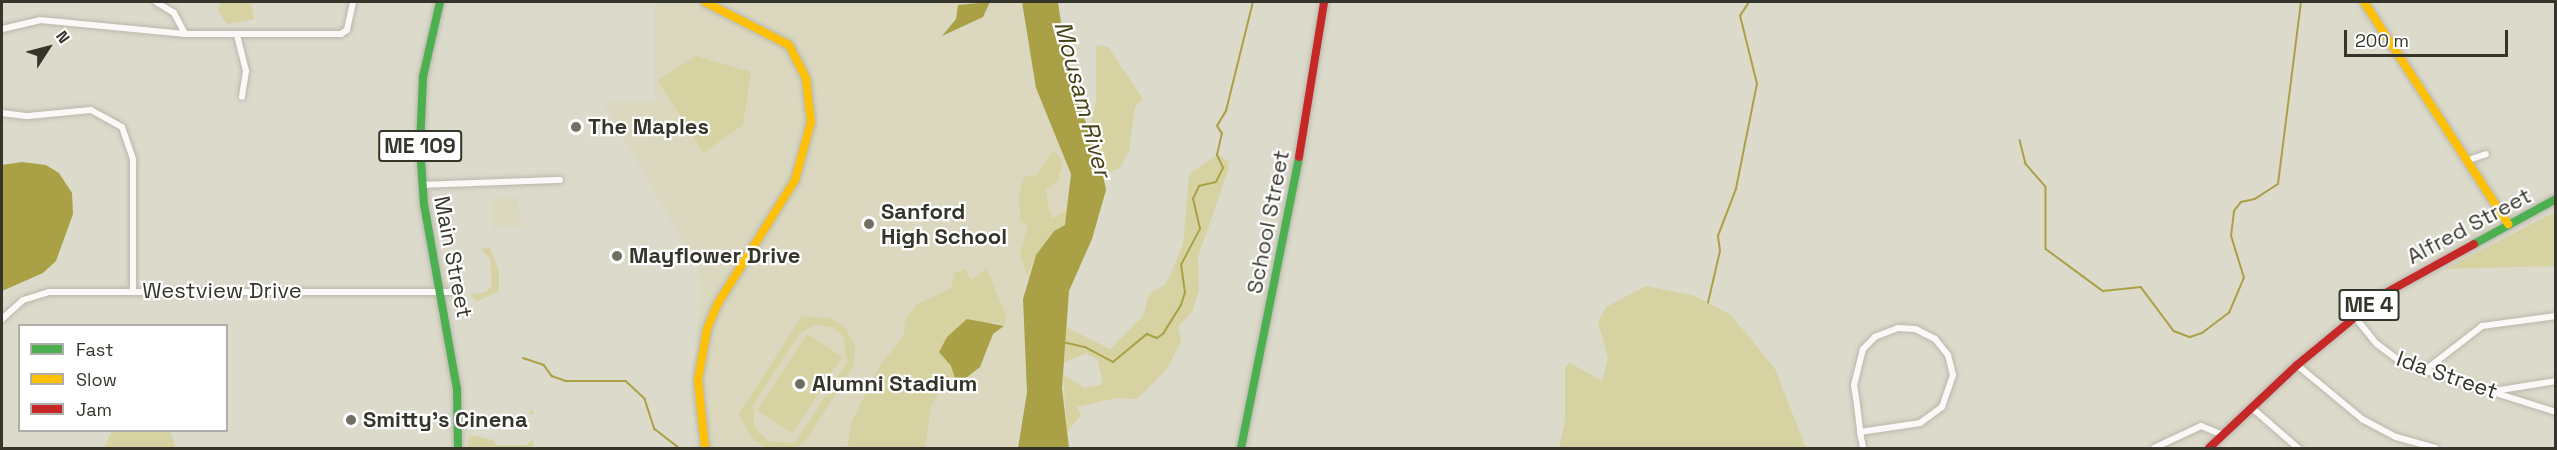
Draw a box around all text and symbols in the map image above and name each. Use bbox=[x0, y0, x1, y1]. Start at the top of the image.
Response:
north arrow bbox=[18, 18, 78, 78]
water label: Mousam River bbox=[1048, 18, 1118, 180]
scale bar bbox=[2347, 18, 2510, 56]
text: N bbox=[51, 27, 75, 48]
text: 200 m bbox=[2355, 29, 2409, 52]
place label: The Maples bbox=[588, 114, 709, 140]
marker: The Maples bbox=[569, 120, 583, 134]
road number: ME 109 bbox=[378, 128, 462, 164]
street label: School Street bbox=[1241, 148, 1295, 296]
street label: Alfred Street bbox=[2402, 182, 2536, 270]
street label: Main Street bbox=[428, 194, 478, 320]
place label: Sanford High School bbox=[881, 198, 1007, 249]
marker: Sanford High School bbox=[862, 217, 876, 231]
place label: Mayflower Drive bbox=[629, 243, 800, 269]
marker: Mayflower Drive bbox=[610, 249, 624, 263]
street label: Westview Drive bbox=[142, 278, 302, 304]
road number: ME 4 bbox=[2338, 287, 2400, 323]
legend bbox=[18, 324, 228, 432]
text: Fast bbox=[76, 338, 113, 361]
street label: Ida Street bbox=[2393, 345, 2501, 405]
text: Slow bbox=[76, 368, 117, 391]
place label: Alumni Stadium bbox=[812, 371, 977, 397]
marker: Alumni Stadium bbox=[793, 377, 807, 391]
text: Jam bbox=[76, 398, 112, 421]
place label: Smitty's Cinena bbox=[363, 407, 528, 433]
marker: Smitty's Cinena bbox=[344, 413, 358, 427]

